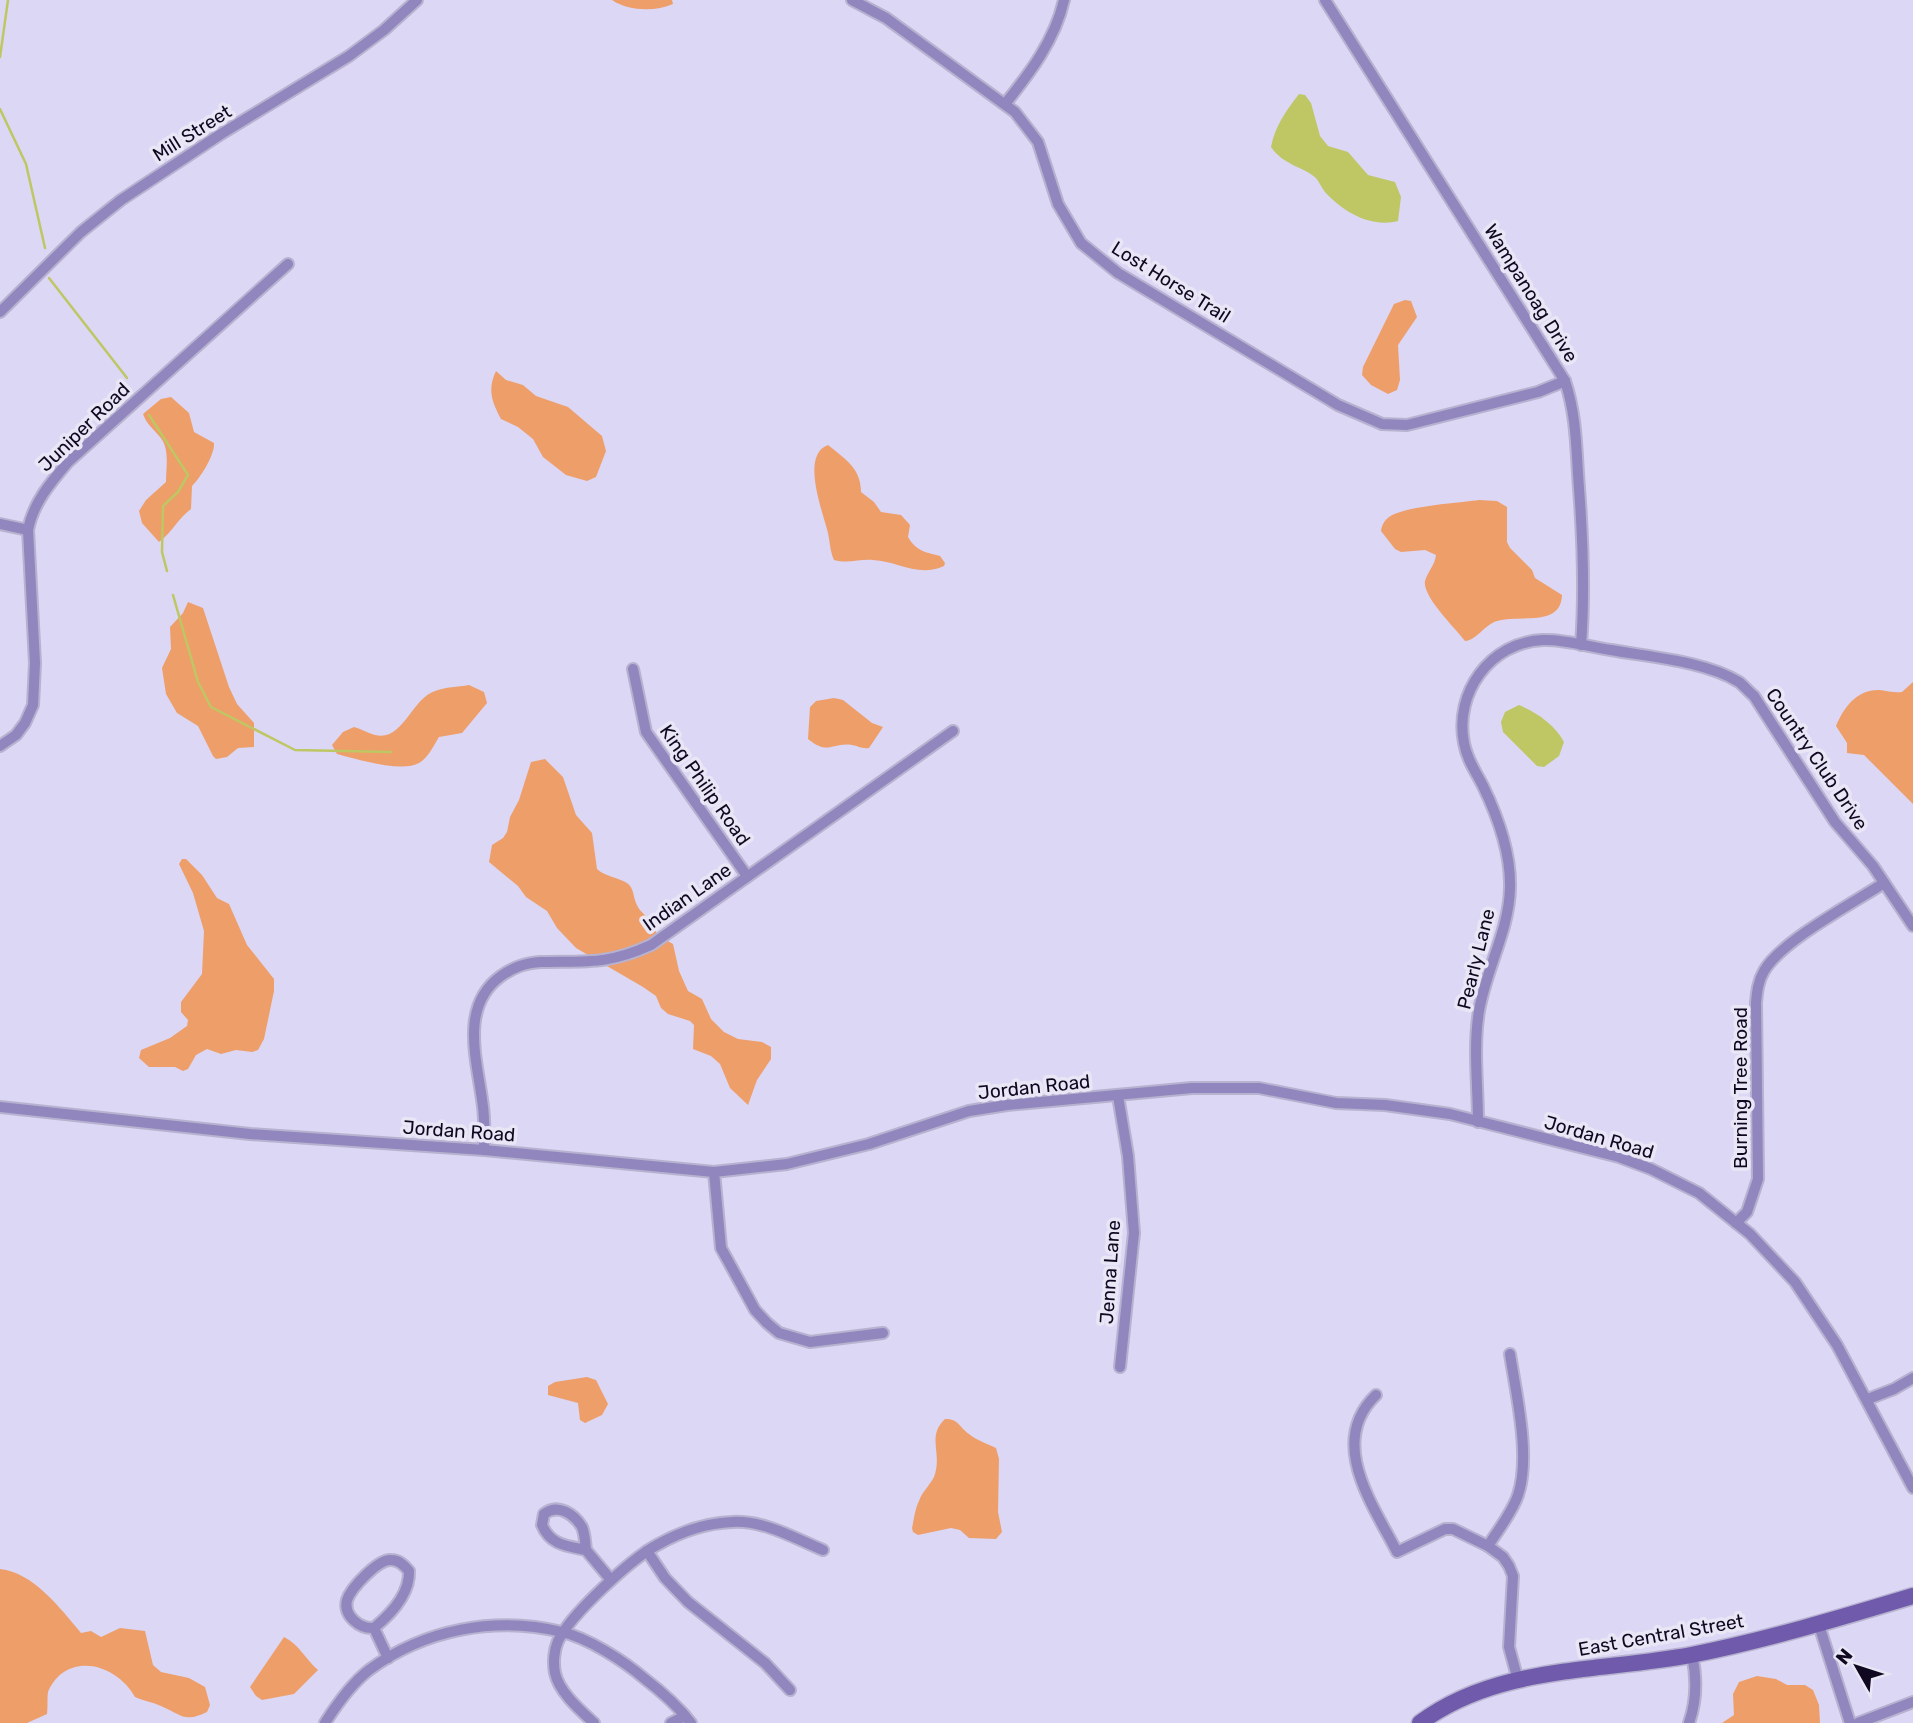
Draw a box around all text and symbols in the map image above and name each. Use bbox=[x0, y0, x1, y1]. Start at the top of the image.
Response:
street label: Mill Street bbox=[148, 99, 236, 166]
street label: Wampanoag Drive bbox=[1479, 220, 1583, 366]
street label: Lost Horse Trail bbox=[1107, 236, 1235, 328]
street label: Juniper Road bbox=[34, 378, 134, 476]
street label: Country Club Drive bbox=[1761, 684, 1873, 834]
street label: King Philip Road bbox=[655, 720, 755, 850]
street label: Indian Lane bbox=[638, 858, 736, 936]
street label: Pearly Lane bbox=[1452, 906, 1500, 1012]
street label: Burning Tree Road bbox=[1729, 1007, 1752, 1169]
street label: Jordan Road bbox=[977, 1070, 1091, 1104]
street label: Jordan Road bbox=[1542, 1110, 1656, 1164]
street label: Jordan Road bbox=[402, 1116, 516, 1146]
street label: Jenna Lane bbox=[1095, 1219, 1125, 1325]
street label: East Central Street bbox=[1576, 1609, 1746, 1661]
north arrow bbox=[1822, 1632, 1892, 1702]
text: N bbox=[1831, 1644, 1857, 1669]

